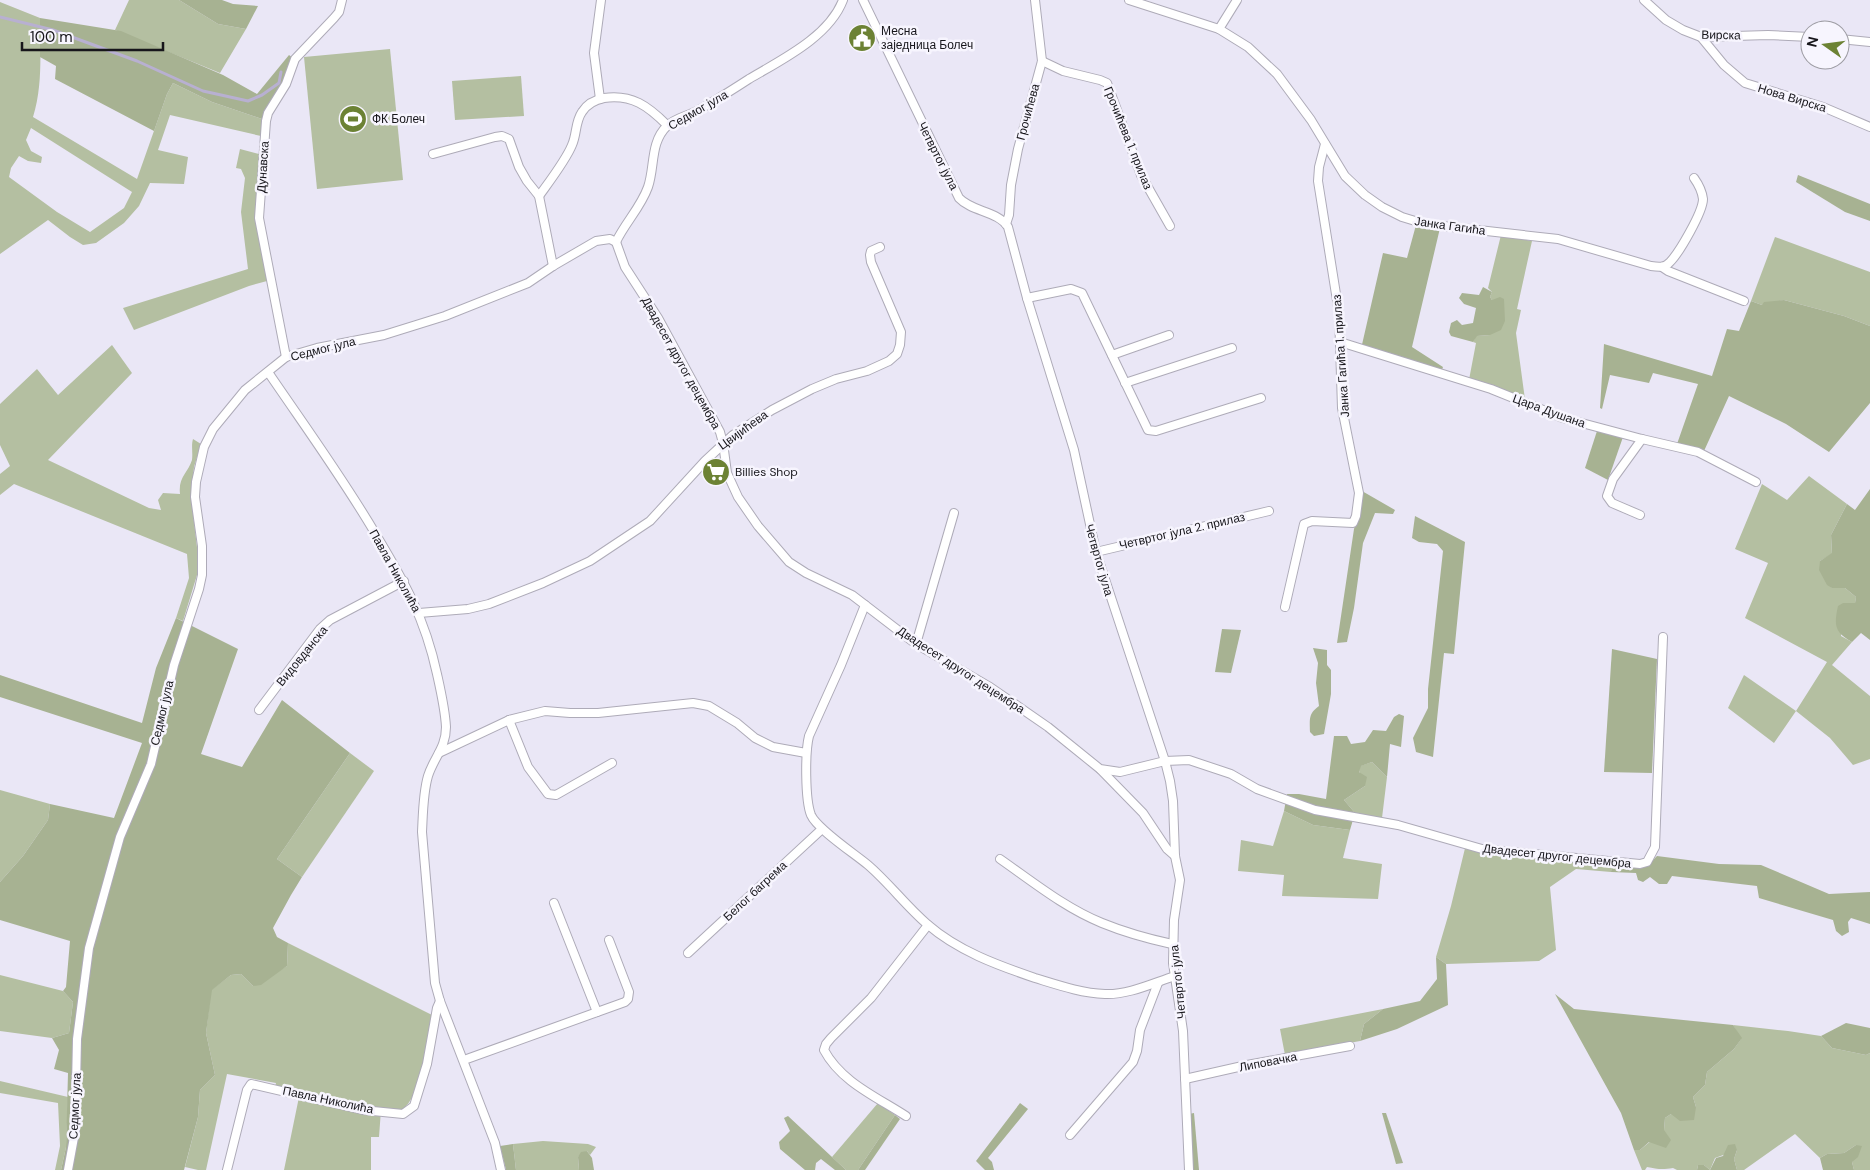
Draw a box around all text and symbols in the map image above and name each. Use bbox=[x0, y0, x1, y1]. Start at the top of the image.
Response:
scale bar bbox=[22, 20, 164, 52]
north arrow bbox=[1800, 20, 1850, 70]
public building icon: Месна заједница Болеч bbox=[847, 23, 877, 53]
place label: Месна заједница Болеч bbox=[881, 23, 973, 53]
text: 100 m bbox=[30, 27, 73, 47]
street label: Вирска bbox=[1701, 27, 1741, 43]
text: N bbox=[1802, 35, 1822, 49]
street label: Нова Вирска bbox=[1756, 80, 1829, 116]
street label: Грочићева bbox=[1013, 82, 1043, 142]
street label: Грочићева 1. прилаз bbox=[1100, 84, 1156, 192]
street label: Седмог јула bbox=[665, 86, 731, 134]
sports icon: ФК Болеч bbox=[338, 104, 368, 134]
place label: ФК Болеч bbox=[372, 111, 425, 127]
street label: Четвртог јула bbox=[914, 119, 962, 193]
street label: Дунавска bbox=[253, 140, 273, 194]
street label: Јанка Гагића bbox=[1413, 213, 1487, 239]
street label: Двадесет другог децембра bbox=[638, 294, 724, 432]
street label: Јанка Гагића 1. прилаз bbox=[1329, 294, 1353, 418]
street label: Седмог јула bbox=[289, 333, 358, 365]
street label: Цара Душана bbox=[1510, 390, 1588, 432]
street label: Цвијићева bbox=[715, 406, 771, 453]
supermarket icon: Billies Shop bbox=[701, 457, 731, 487]
place label: Billies Shop bbox=[735, 464, 798, 480]
street label: Четвртог јула 2. прилаз bbox=[1117, 509, 1247, 553]
street label: Четвртог јула bbox=[1081, 522, 1117, 598]
street label: Павла Николића bbox=[366, 527, 425, 616]
street label: Видовданска bbox=[273, 622, 331, 689]
street label: Двадесет другог децембра bbox=[894, 623, 1028, 717]
street label: Седмог јула bbox=[147, 678, 177, 747]
street label: Двадесет другог децембра bbox=[1482, 840, 1632, 872]
street label: Белог багрема bbox=[720, 857, 790, 925]
street label: Четвртог јула bbox=[1166, 944, 1190, 1020]
street label: Липовачка bbox=[1238, 1048, 1299, 1075]
street label: Седмог јула bbox=[65, 1072, 85, 1140]
street label: Павла Николића bbox=[281, 1083, 375, 1118]

